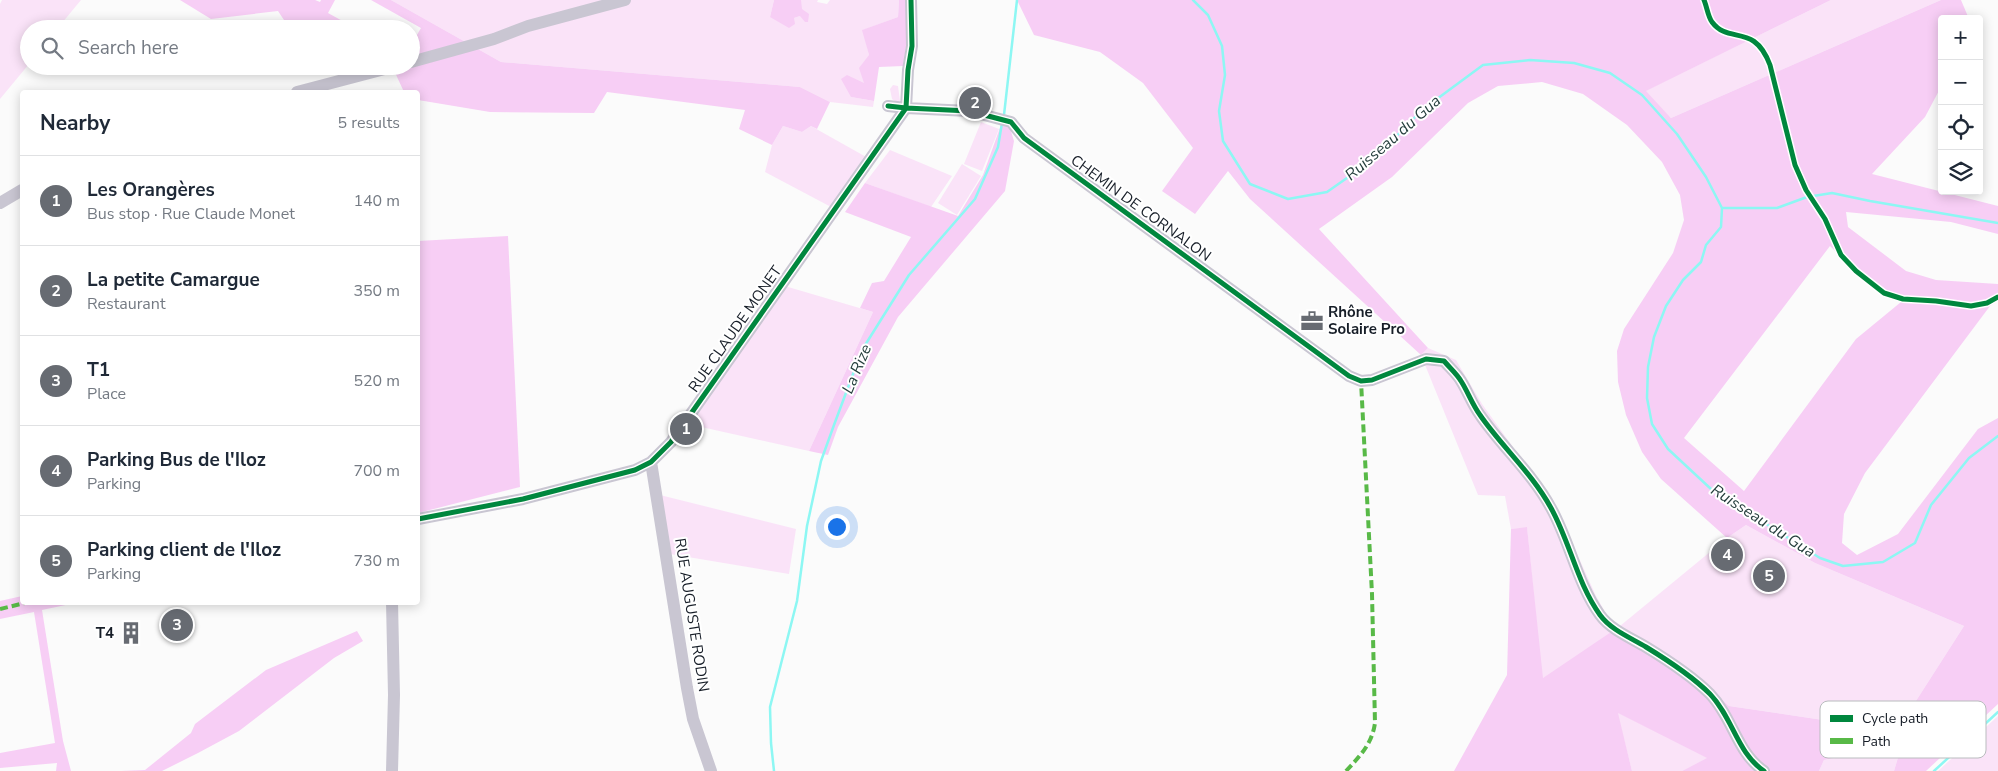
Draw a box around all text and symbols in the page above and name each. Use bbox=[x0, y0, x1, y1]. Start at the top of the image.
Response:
map controls bbox=[1938, 15, 1983, 195]
button: + bbox=[1938, 15, 1983, 60]
search box bbox=[20, 20, 420, 75]
icon: search bbox=[38, 34, 66, 62]
text: Search here bbox=[78, 35, 179, 61]
button: − bbox=[1938, 60, 1983, 105]
pin: 2 bbox=[959, 84, 991, 122]
water label: Ruisseau du Gua bbox=[1340, 90, 1446, 186]
button: locate bbox=[1938, 105, 1983, 150]
text: Nearby bbox=[40, 109, 110, 137]
text: 5 results bbox=[338, 112, 400, 134]
street label: CHEMIN DE CORNALON bbox=[1067, 150, 1215, 266]
button: layers bbox=[1938, 150, 1983, 195]
text: Les Orangères bbox=[87, 177, 215, 203]
text: 1 bbox=[51, 190, 61, 212]
text: 140 m bbox=[353, 190, 400, 212]
text: Bus stop · Rue Claude Monet bbox=[87, 203, 295, 225]
street label: RUE CLAUDE MONET bbox=[684, 262, 786, 396]
text: La petite Camargue bbox=[87, 267, 260, 293]
text: 2 bbox=[51, 280, 61, 302]
text: 350 m bbox=[353, 280, 400, 302]
text: Restaurant bbox=[87, 293, 166, 315]
place label: Rhône Solaire Pro bbox=[1328, 302, 1405, 339]
office icon: Rhône Solaire Pro bbox=[1299, 308, 1325, 334]
water label: La Rize bbox=[837, 341, 877, 397]
text: T1 bbox=[87, 357, 110, 383]
text: 3 bbox=[51, 370, 61, 392]
text: 520 m bbox=[353, 370, 400, 392]
text: Place bbox=[87, 383, 126, 405]
pin: 1 bbox=[670, 410, 702, 448]
text: Parking Bus de l'Iloz bbox=[87, 447, 266, 473]
text: 4 bbox=[51, 460, 61, 482]
text: 700 m bbox=[353, 460, 400, 482]
text: Parking bbox=[87, 473, 141, 495]
water label: Ruisseau du Gua bbox=[1707, 479, 1819, 563]
your location bbox=[824, 514, 850, 540]
pin: 4 bbox=[1711, 536, 1743, 574]
text: Parking client de l'Iloz bbox=[87, 537, 281, 563]
street label: RUE AUGUSTE RODIN bbox=[670, 537, 714, 693]
text: 5 bbox=[51, 550, 61, 572]
text: 730 m bbox=[353, 550, 400, 572]
pin: 5 bbox=[1753, 557, 1785, 595]
text: Parking bbox=[87, 563, 141, 585]
pin: 3 bbox=[161, 606, 193, 644]
building icon: T4 bbox=[118, 620, 144, 646]
place label: T4 bbox=[96, 623, 114, 643]
legend bbox=[1820, 701, 1986, 758]
text: Cycle path bbox=[1862, 709, 1928, 728]
text: Path bbox=[1862, 732, 1891, 751]

